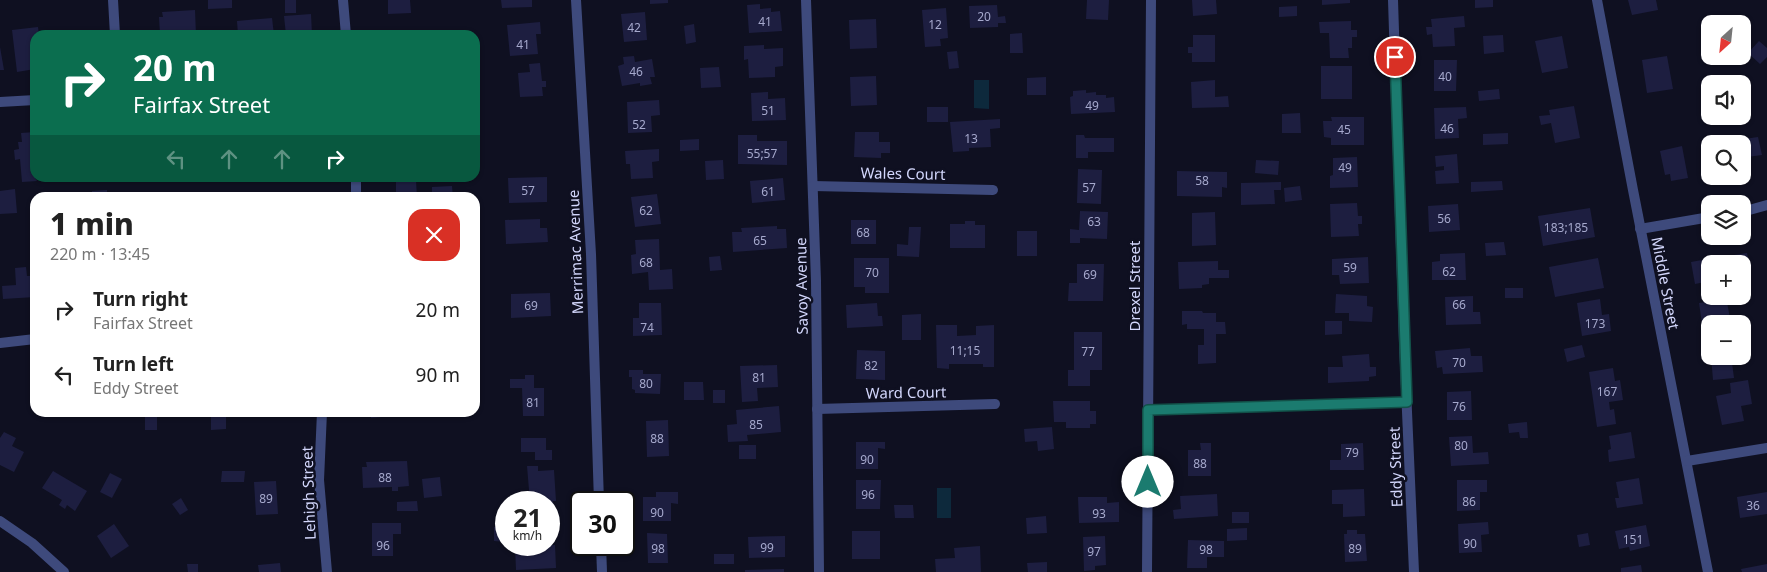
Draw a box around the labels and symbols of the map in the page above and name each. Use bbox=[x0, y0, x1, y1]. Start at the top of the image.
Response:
house number: 20 bbox=[977, 8, 991, 25]
house number: 41 bbox=[758, 13, 772, 30]
north arrow bbox=[1701, 15, 1751, 65]
house number: 12 bbox=[928, 16, 942, 33]
house number: 42 bbox=[627, 19, 641, 36]
house number: 41 bbox=[516, 36, 530, 53]
pin bbox=[1374, 36, 1416, 78]
house number: 46 bbox=[629, 63, 643, 80]
house number: 40 bbox=[1438, 68, 1452, 85]
house number: 49 bbox=[1085, 97, 1099, 114]
house number: 51 bbox=[761, 102, 775, 119]
house number: 52 bbox=[632, 116, 646, 133]
house number: 46 bbox=[1440, 120, 1454, 137]
house number: 45 bbox=[1337, 121, 1351, 138]
house number: 13 bbox=[964, 130, 978, 147]
house number: 55;57 bbox=[747, 145, 777, 162]
house number: 49 bbox=[1338, 159, 1352, 176]
street label: Wales Court bbox=[860, 162, 946, 184]
house number: 58 bbox=[1195, 172, 1209, 189]
house number: 57 bbox=[1082, 179, 1096, 196]
house number: 57 bbox=[521, 182, 535, 199]
house number: 61 bbox=[761, 183, 775, 200]
street label: Merrimac Avenue bbox=[563, 189, 587, 315]
house number: 62 bbox=[639, 202, 653, 219]
house number: 56 bbox=[1437, 210, 1451, 227]
house number: 63 bbox=[1087, 213, 1101, 230]
house number: 183;185 bbox=[1544, 219, 1588, 236]
house number: 68 bbox=[856, 224, 870, 241]
house number: 65 bbox=[753, 232, 767, 249]
street label: Middle Street bbox=[1647, 235, 1685, 332]
street label: Savoy Avenue bbox=[790, 237, 812, 335]
street label: Drexel Street bbox=[1124, 240, 1144, 331]
house number: 68 bbox=[639, 254, 653, 271]
house number: 59 bbox=[1343, 259, 1357, 276]
house number: 62 bbox=[1442, 263, 1456, 280]
house number: 70 bbox=[865, 264, 879, 281]
house number: 69 bbox=[1083, 266, 1097, 283]
house number: 66 bbox=[1452, 296, 1466, 313]
house number: 69 bbox=[524, 297, 538, 314]
house number: 173 bbox=[1585, 315, 1605, 332]
house number: 74 bbox=[640, 319, 654, 336]
house number: 11;15 bbox=[950, 342, 980, 359]
house number: 77 bbox=[1081, 343, 1095, 360]
house number: 70 bbox=[1452, 354, 1466, 371]
house number: 82 bbox=[864, 357, 878, 374]
house number: 81 bbox=[752, 369, 766, 386]
house number: 80 bbox=[639, 375, 653, 392]
street label: Ward Court bbox=[866, 381, 947, 403]
house number: 167 bbox=[1597, 383, 1617, 400]
house number: 81 bbox=[526, 394, 540, 411]
house number: 76 bbox=[1452, 398, 1466, 415]
house number: 85 bbox=[749, 416, 763, 433]
street label: Eddy Street bbox=[1384, 426, 1406, 507]
house number: 88 bbox=[650, 430, 664, 447]
house number: 80 bbox=[1454, 437, 1468, 454]
house number: 79 bbox=[1345, 444, 1359, 461]
street label: Lehigh Street bbox=[296, 445, 320, 540]
house number: 90 bbox=[860, 451, 874, 468]
position arrow bbox=[1121, 455, 1173, 507]
house number: 88 bbox=[1193, 455, 1207, 472]
house number: 88 bbox=[378, 469, 392, 486]
house number: 96 bbox=[861, 486, 875, 503]
house number: 89 bbox=[259, 490, 273, 507]
speed limit sign: 30 bbox=[570, 491, 635, 556]
house number: 86 bbox=[1462, 493, 1476, 510]
house number: 36 bbox=[1746, 497, 1760, 514]
house number: 90 bbox=[650, 504, 664, 521]
house number: 93 bbox=[1092, 505, 1106, 522]
house number: 151 bbox=[1623, 531, 1643, 548]
house number: 90 bbox=[1463, 535, 1477, 552]
house number: 96 bbox=[376, 537, 390, 554]
house number: 99 bbox=[760, 539, 774, 556]
house number: 98 bbox=[651, 540, 665, 557]
house number: 89 bbox=[1348, 540, 1362, 557]
house number: 98 bbox=[1199, 541, 1213, 558]
house number: 97 bbox=[1087, 543, 1101, 560]

